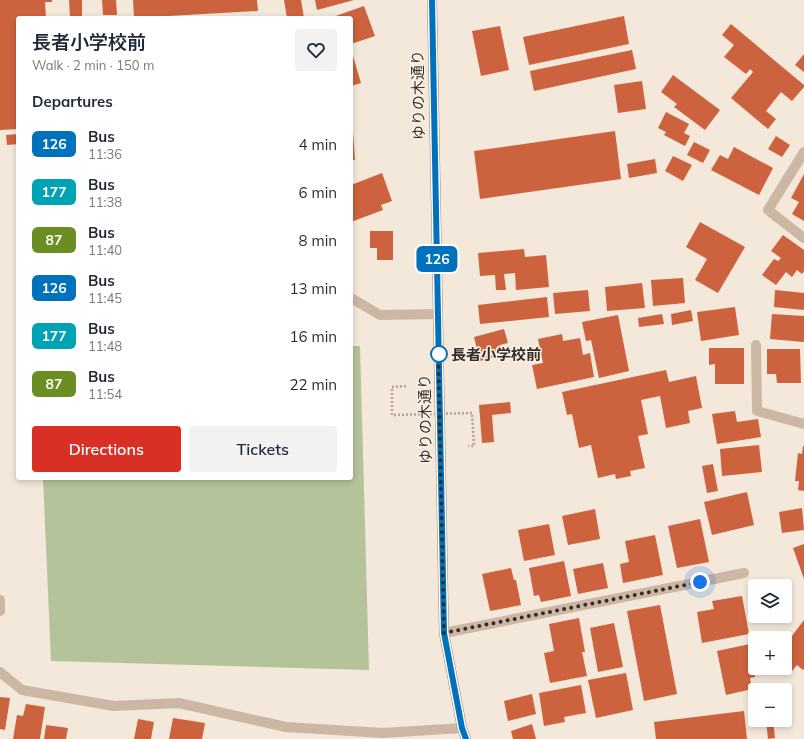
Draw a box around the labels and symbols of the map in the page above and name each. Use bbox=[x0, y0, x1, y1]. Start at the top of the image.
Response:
street label: ゆりの木通り bbox=[408, 50, 428, 140]
line badge: 126 bbox=[414, 246, 460, 272]
marker: 長者小学校前 bbox=[430, 345, 448, 363]
place label: 長者小学校前 bbox=[451, 345, 541, 364]
street label: ゆりの木通り bbox=[415, 374, 435, 464]
your location bbox=[690, 572, 710, 592]

